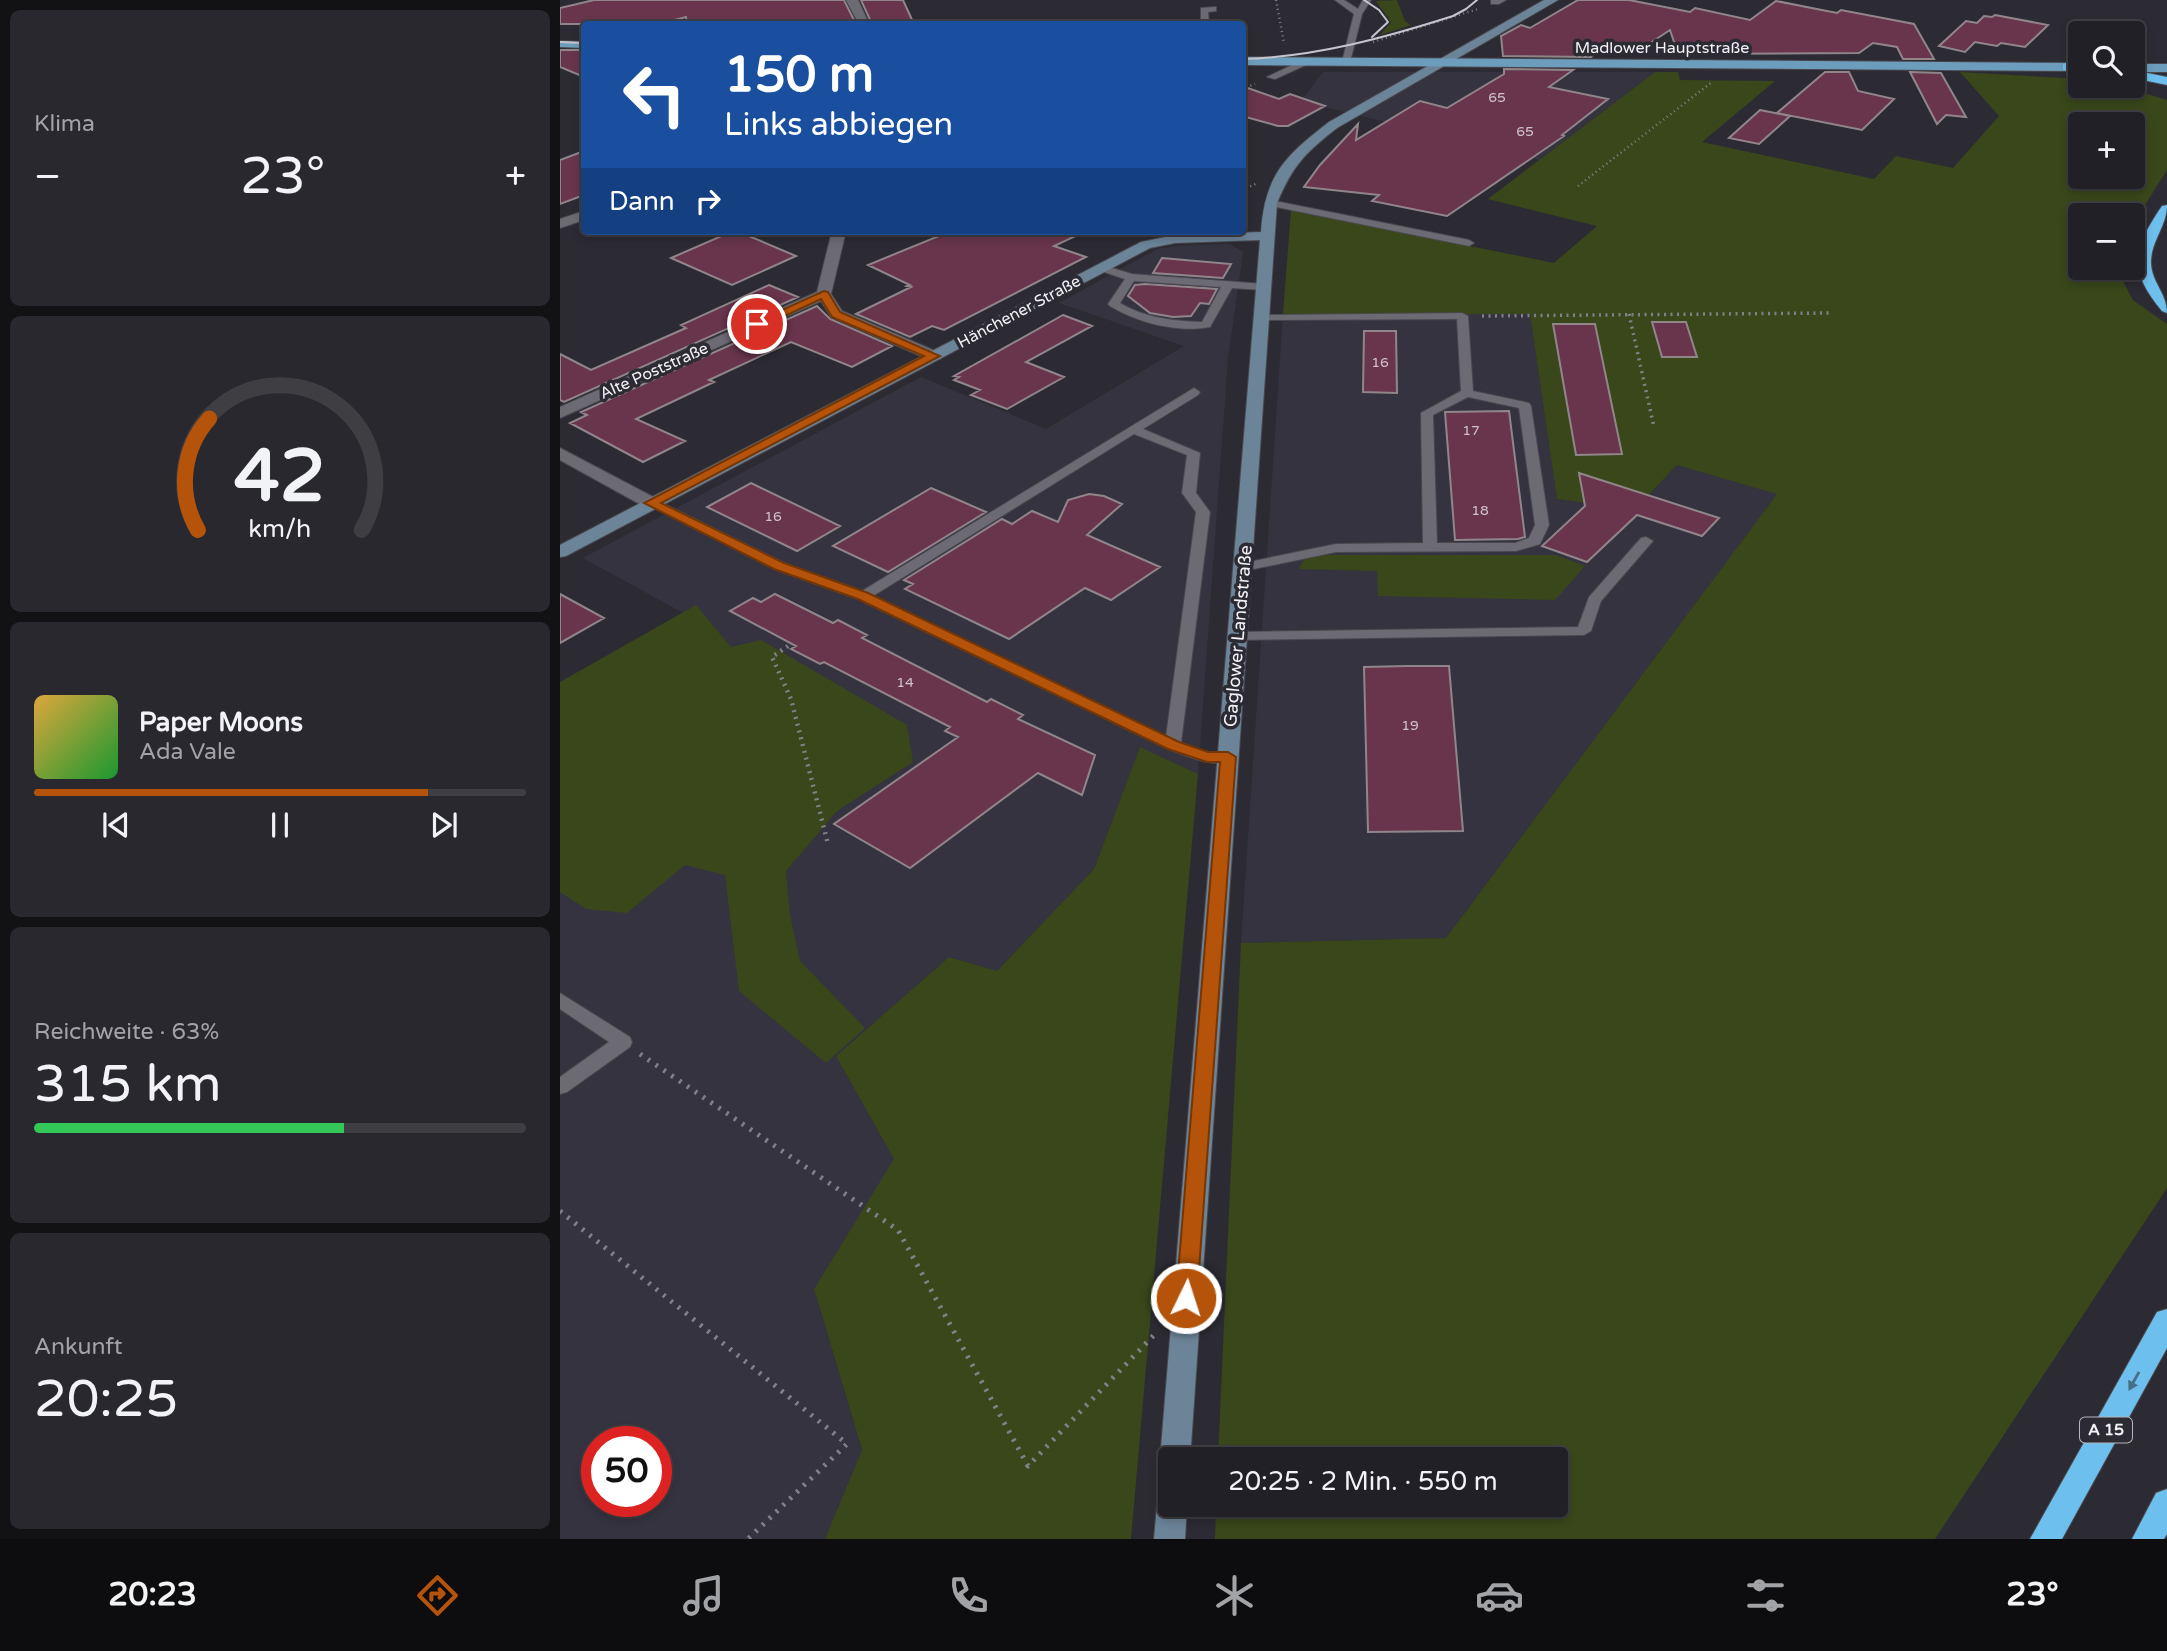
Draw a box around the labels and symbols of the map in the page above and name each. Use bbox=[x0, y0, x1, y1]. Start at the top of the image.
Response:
street label: Madlower Hauptstraße bbox=[1575, 38, 1749, 58]
house number: 65 bbox=[1488, 89, 1506, 106]
house number: 65 bbox=[1516, 123, 1534, 140]
street label: Hänchener Straße bbox=[954, 271, 1084, 353]
pin bbox=[727, 294, 787, 354]
street label: Alte Poststraße bbox=[597, 338, 711, 404]
house number: 16 bbox=[1371, 354, 1389, 371]
house number: 17 bbox=[1462, 422, 1480, 439]
house number: 18 bbox=[1471, 502, 1489, 519]
house number: 16 bbox=[764, 508, 782, 525]
street label: Gaglower Landstraße bbox=[1219, 544, 1257, 728]
house number: 14 bbox=[896, 674, 914, 691]
house number: 19 bbox=[1401, 717, 1419, 734]
position arrow bbox=[1149, 1261, 1223, 1335]
one-way arrow bbox=[2128, 1371, 2140, 1391]
road number: A 15 bbox=[2080, 1418, 2132, 1442]
speed limit sign: 50 bbox=[581, 1426, 672, 1517]

